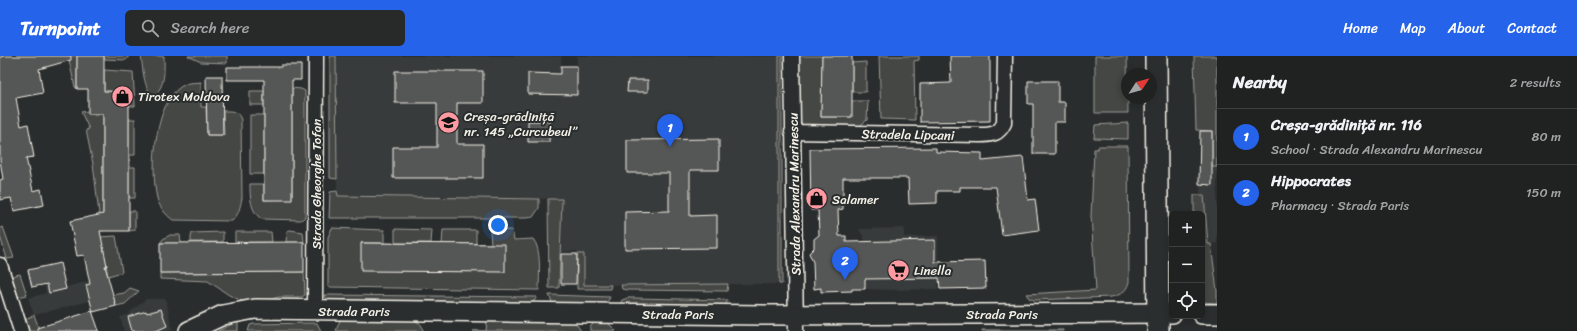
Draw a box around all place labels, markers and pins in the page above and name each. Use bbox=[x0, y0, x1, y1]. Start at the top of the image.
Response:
shop icon: Tirotex Moldova bbox=[110, 83, 136, 109]
place label: Tirotex Moldova bbox=[138, 85, 230, 108]
place label: Creșa-grădiniță nr. 145 „Curcubeul” bbox=[464, 105, 579, 143]
school or university icon: Creșa-grădiniță nr. 145 „Curcubeul” bbox=[436, 110, 462, 136]
pin: 1 bbox=[657, 114, 683, 147]
shop icon: Salamer bbox=[804, 186, 830, 212]
place label: Salamer bbox=[832, 188, 879, 211]
pin: 2 bbox=[832, 247, 858, 280]
supermarket icon: Linella bbox=[885, 257, 911, 283]
place label: Linella bbox=[914, 259, 952, 282]

